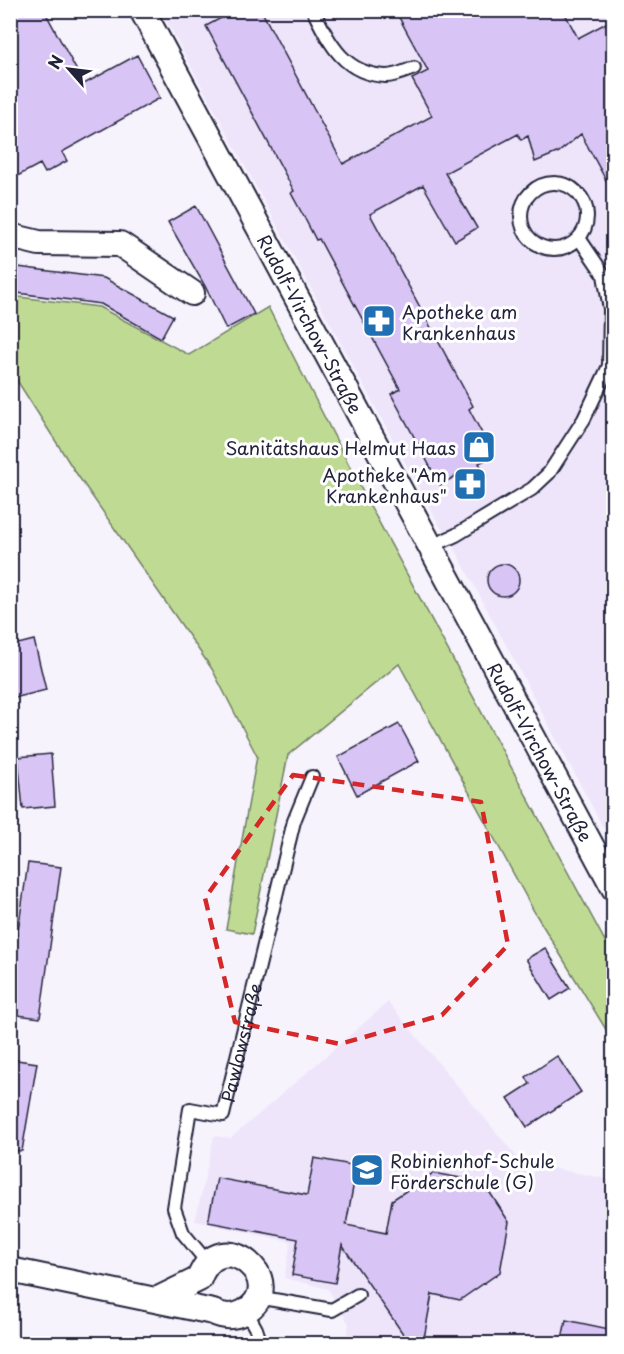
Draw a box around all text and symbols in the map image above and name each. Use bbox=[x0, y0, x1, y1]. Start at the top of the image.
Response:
north arrow bbox=[39, 39, 99, 99]
text: N bbox=[41, 50, 68, 73]
street label: Rudolf-Virchow-Straße bbox=[251, 229, 370, 418]
place label: Apotheke am Krankenhaus bbox=[402, 298, 517, 346]
pharmacy icon: Apotheke am Krankenhaus bbox=[361, 303, 397, 339]
shop icon: Sanitätshaus Helmut Haas bbox=[461, 429, 497, 465]
place label: Sanitätshaus Helmut Haas bbox=[225, 434, 456, 461]
place label: Apotheke "Am Krankenhaus" bbox=[323, 461, 447, 509]
pharmacy icon: Apotheke "Am Krankenhaus" bbox=[452, 466, 488, 502]
street label: Rudolf-Virchow-Straße bbox=[481, 657, 600, 846]
street label: Pawlowstraße bbox=[213, 980, 268, 1105]
place label: Robinienhof-Schule Förderschule (G) bbox=[390, 1147, 555, 1195]
school or university icon: Robinienhof-Schule Förderschule (G) bbox=[349, 1152, 385, 1188]

